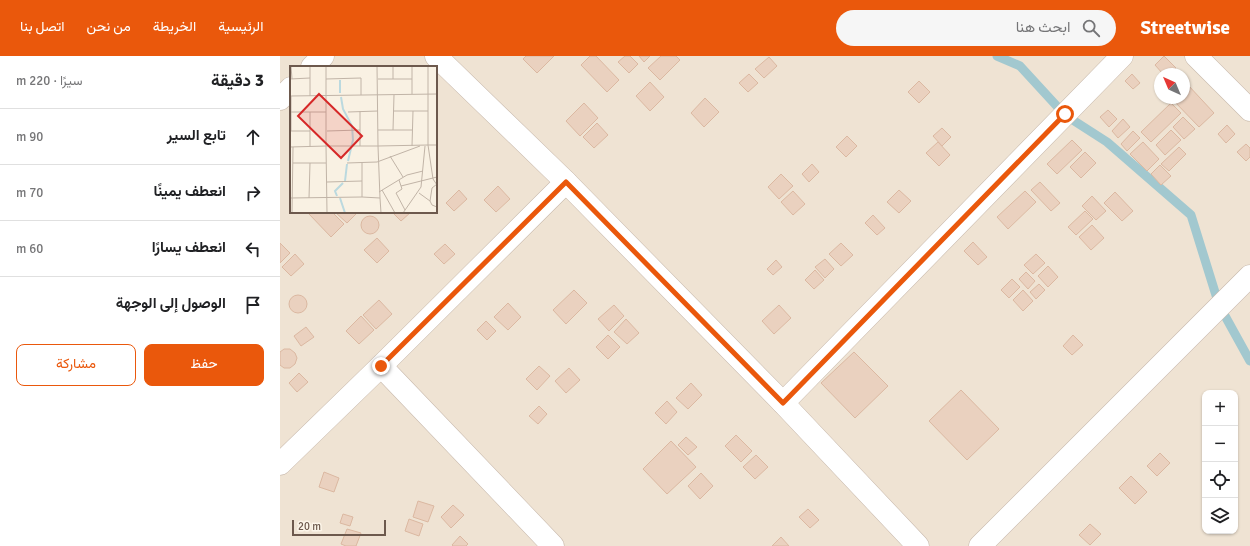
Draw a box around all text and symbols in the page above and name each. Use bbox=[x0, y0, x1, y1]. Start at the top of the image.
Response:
search box bbox=[836, 10, 1116, 46]
text: Streetwise bbox=[1140, 16, 1230, 40]
icon: search bbox=[1080, 17, 1102, 39]
text: اتصل بنا bbox=[20, 18, 65, 35]
text: من نحن bbox=[87, 18, 131, 35]
text: الخريطة bbox=[153, 18, 196, 35]
text: الرئيسية bbox=[218, 18, 263, 35]
text: ابحث هنا bbox=[1016, 18, 1070, 36]
inset map bbox=[290, 66, 437, 213]
north arrow bbox=[1154, 68, 1190, 104]
text: 3 دقيقة bbox=[211, 70, 264, 91]
text: سيرًا · 220 m bbox=[16, 73, 83, 89]
route start bbox=[1056, 105, 1074, 123]
text: تابع السير bbox=[167, 126, 226, 144]
icon: ahead bbox=[242, 126, 264, 148]
text: 90 m bbox=[16, 129, 43, 145]
text: انعطف يمينًا bbox=[154, 182, 226, 200]
icon: right bbox=[242, 182, 264, 204]
text: 70 m bbox=[16, 185, 43, 201]
text: انعطف يسارًا bbox=[152, 238, 226, 256]
icon: left bbox=[242, 238, 264, 260]
text: 60 m bbox=[16, 241, 43, 257]
text: الوصول إلى الوجهة bbox=[116, 294, 226, 312]
icon: arrive bbox=[242, 294, 264, 316]
button: مشاركة bbox=[16, 344, 136, 386]
button: حفظ bbox=[144, 344, 264, 386]
route end bbox=[372, 357, 390, 375]
map controls bbox=[1202, 390, 1238, 534]
button: + bbox=[1202, 390, 1238, 426]
button: − bbox=[1202, 426, 1238, 462]
button: locate bbox=[1202, 462, 1238, 498]
button: layers bbox=[1202, 498, 1238, 534]
scale bar bbox=[292, 518, 386, 537]
text: 20 m bbox=[298, 520, 321, 533]

